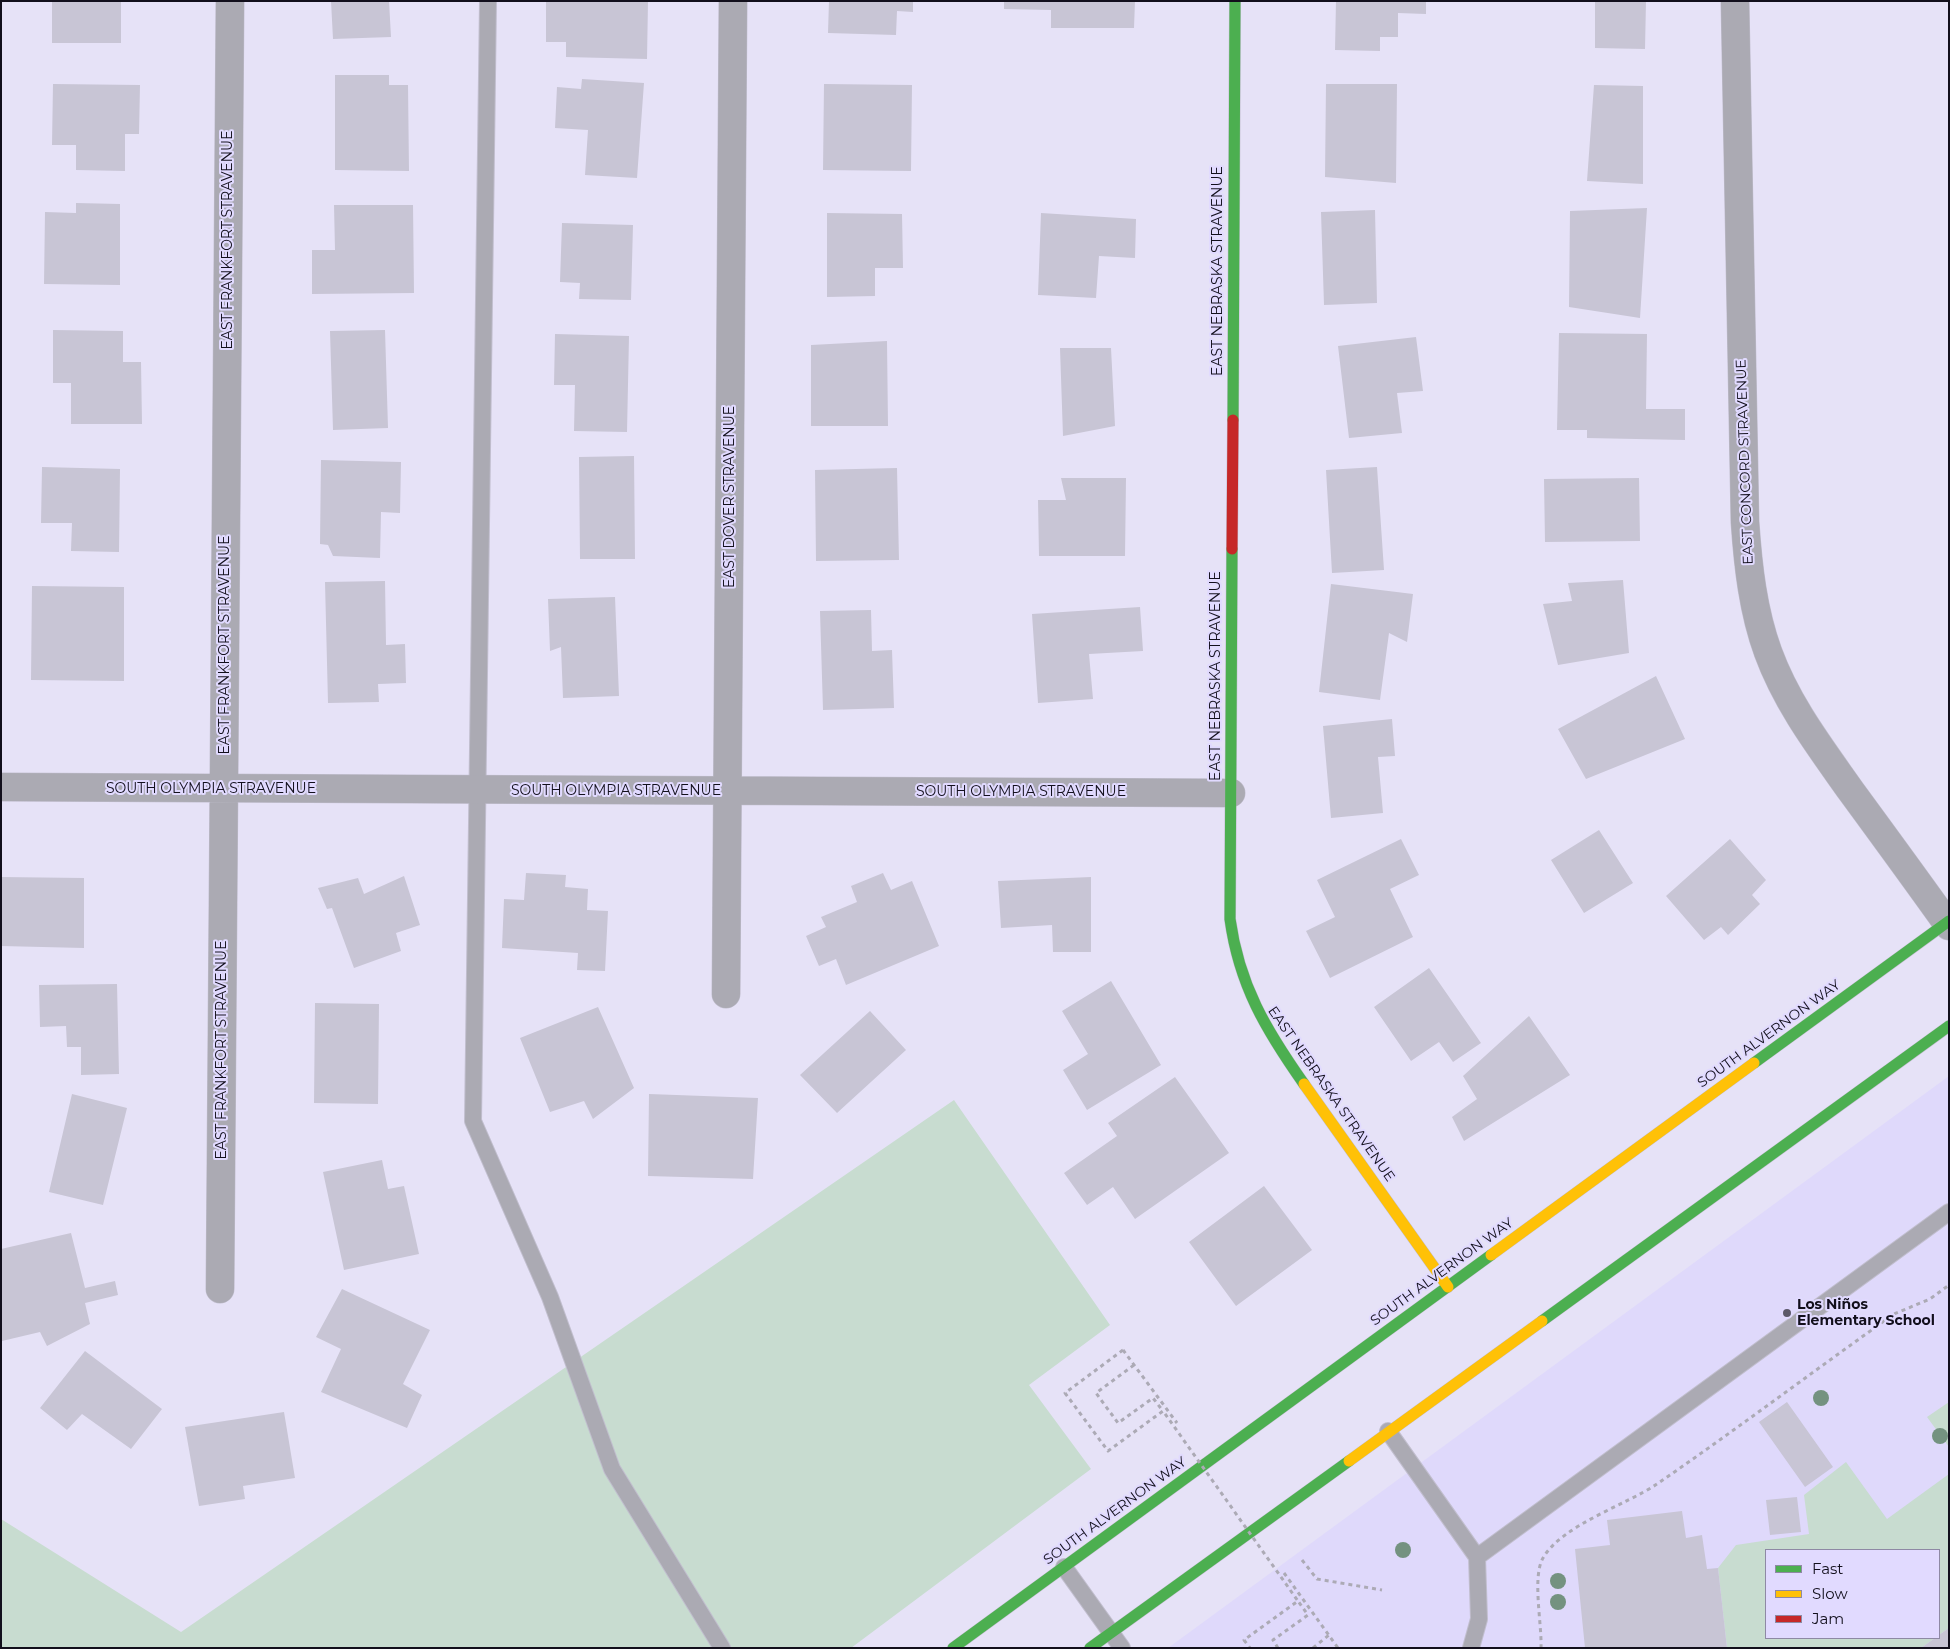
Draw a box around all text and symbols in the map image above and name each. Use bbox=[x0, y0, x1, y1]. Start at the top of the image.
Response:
street label: EAST FRANKFORT STRAVENUE bbox=[220, 130, 236, 350]
street label: EAST NEBRASKA STRAVENUE bbox=[1210, 166, 1226, 376]
street label: EAST CONCORD STRAVENUE bbox=[1733, 359, 1757, 565]
street label: EAST DOVER STRAVENUE bbox=[722, 406, 738, 588]
street label: EAST FRANKFORT STRAVENUE bbox=[217, 535, 233, 755]
street label: EAST NEBRASKA STRAVENUE bbox=[1208, 571, 1224, 781]
street label: SOUTH OLYMPIA STRAVENUE bbox=[106, 781, 316, 797]
street label: SOUTH OLYMPIA STRAVENUE bbox=[511, 783, 721, 799]
street label: SOUTH OLYMPIA STRAVENUE bbox=[916, 784, 1126, 800]
street label: EAST FRANKFORT STRAVENUE bbox=[214, 940, 230, 1160]
street label: SOUTH ALVERNON WAY bbox=[1694, 977, 1844, 1091]
street label: EAST NEBRASKA STRAVENUE bbox=[1264, 1003, 1398, 1185]
street label: SOUTH ALVERNON WAY bbox=[1367, 1215, 1517, 1329]
place label: Los Niños Elementary School bbox=[1797, 1297, 1935, 1330]
marker: Los Niños Elementary School bbox=[1781, 1307, 1793, 1319]
street label: SOUTH ALVERNON WAY bbox=[1040, 1454, 1190, 1568]
legend bbox=[1765, 1549, 1940, 1639]
text: Fast bbox=[1812, 1559, 1843, 1578]
text: Slow bbox=[1812, 1584, 1848, 1603]
text: Jam bbox=[1812, 1609, 1844, 1628]

